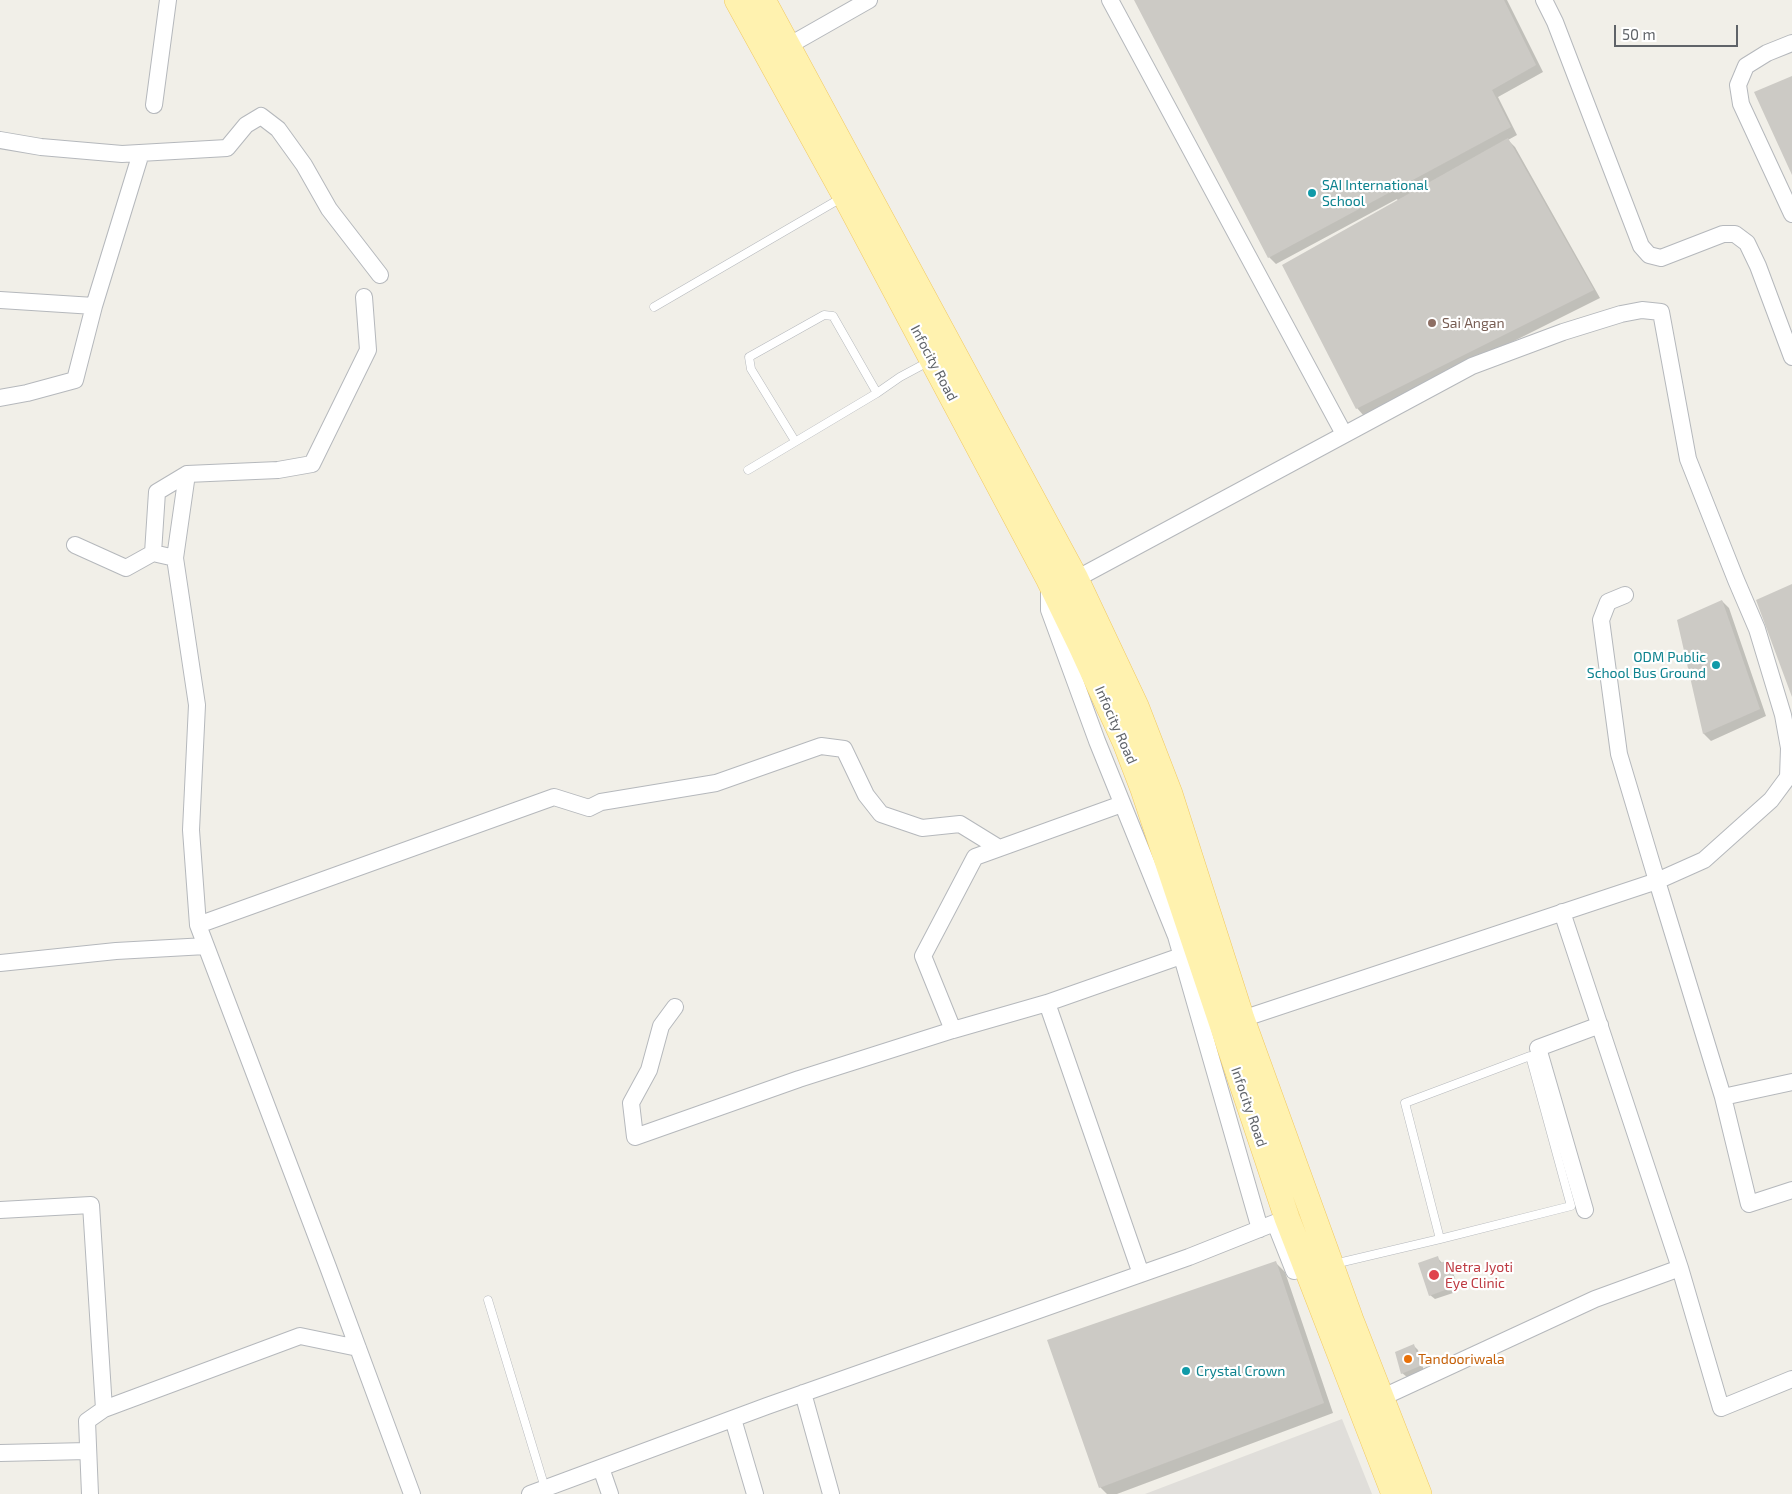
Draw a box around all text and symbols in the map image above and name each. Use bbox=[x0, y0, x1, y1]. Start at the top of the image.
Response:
scale bar bbox=[1617, 15, 1741, 47]
text: 50 m bbox=[1622, 25, 1656, 43]
place label: SAI International School bbox=[1322, 177, 1428, 210]
marker: SAI International School bbox=[1306, 187, 1318, 199]
place label: Sai Angan bbox=[1442, 315, 1505, 331]
marker: Sai Angan bbox=[1426, 317, 1438, 329]
street label: Infocity Road bbox=[907, 322, 961, 404]
place label: ODM Public School Bus Ground bbox=[1587, 649, 1706, 682]
marker: ODM Public School Bus Ground bbox=[1710, 659, 1722, 671]
street label: Infocity Road bbox=[1091, 683, 1141, 767]
street label: Infocity Road bbox=[1227, 1065, 1271, 1149]
place label: Netra Jyoti Eye Clinic bbox=[1445, 1259, 1513, 1292]
marker: Netra Jyoti Eye Clinic bbox=[1427, 1268, 1441, 1282]
place label: Tandooriwala bbox=[1418, 1351, 1505, 1367]
marker: Tandooriwala bbox=[1402, 1353, 1414, 1365]
place label: Crystal Crown bbox=[1196, 1363, 1285, 1379]
marker: Crystal Crown bbox=[1180, 1365, 1192, 1377]

